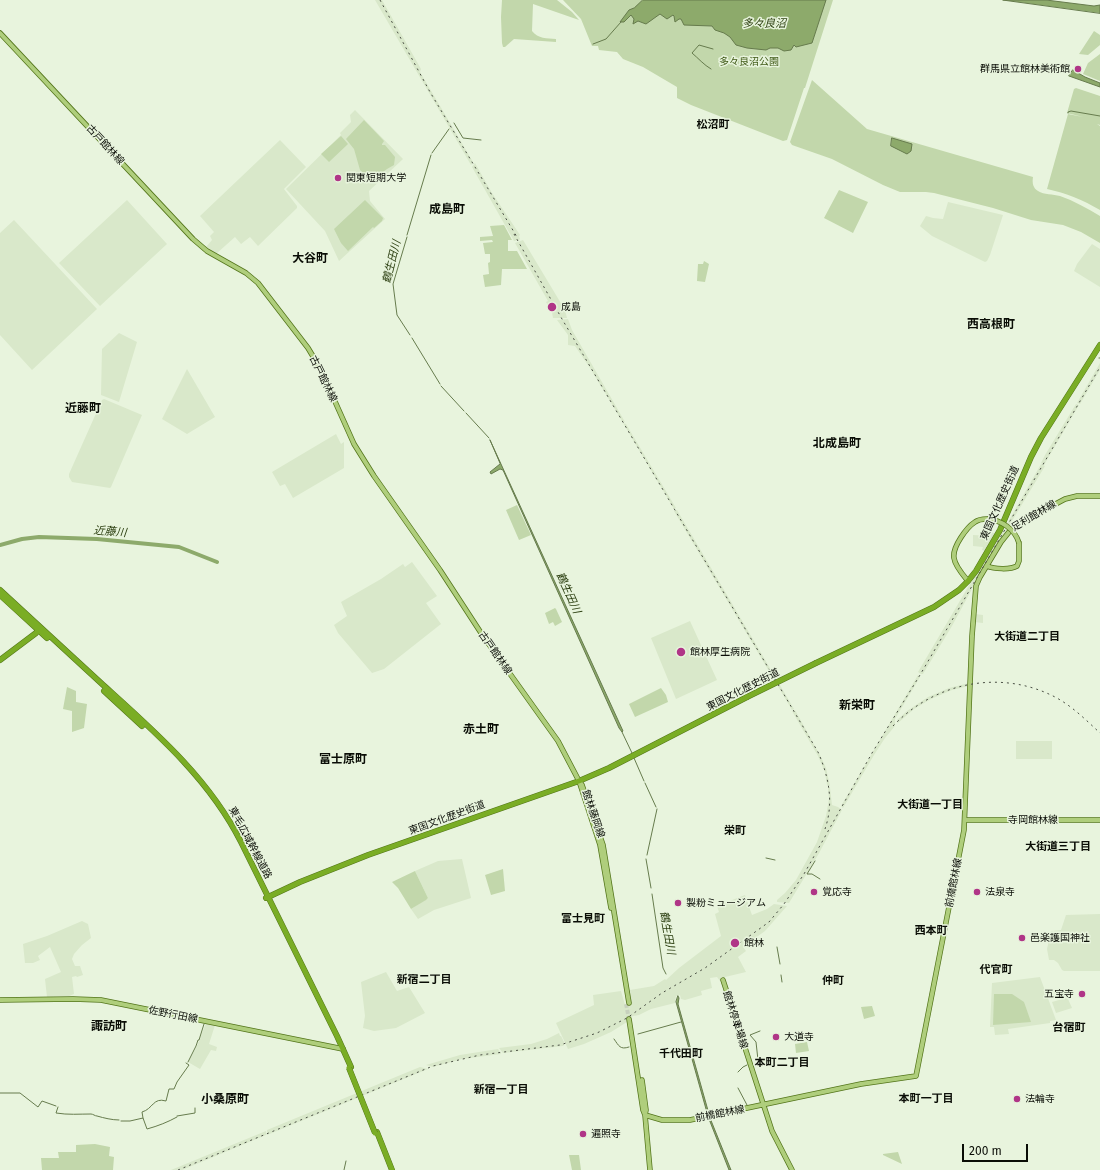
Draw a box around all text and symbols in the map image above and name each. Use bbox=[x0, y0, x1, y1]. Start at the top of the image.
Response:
water label: 多々良沼 bbox=[742, 17, 786, 31]
park label: 多々良沼公園 bbox=[719, 56, 779, 68]
place label: 群馬県立館林美術館 bbox=[980, 63, 1070, 75]
marker: 群馬県立館林美術館 bbox=[1073, 64, 1083, 74]
district label: 松沼町 bbox=[697, 118, 729, 132]
street label: 古戸館林線 bbox=[84, 123, 126, 167]
place label: 関東短期大学 bbox=[346, 172, 406, 184]
marker: 関東短期大学 bbox=[333, 173, 343, 183]
district label: 成島町 bbox=[429, 203, 465, 217]
water label: 鶴生田川 bbox=[380, 239, 404, 285]
district label: 大谷町 bbox=[292, 252, 328, 266]
marker: 成島 bbox=[546, 301, 558, 313]
place label: 成島 bbox=[561, 301, 581, 313]
district label: 西高根町 bbox=[967, 318, 1015, 332]
street label: 古戸館林線 bbox=[307, 354, 339, 404]
district label: 近藤町 bbox=[65, 402, 101, 416]
district label: 北成島町 bbox=[813, 437, 861, 451]
street label: 東国文化歴史街道 bbox=[978, 464, 1022, 542]
street label: 足利館林線 bbox=[1009, 498, 1059, 534]
water label: 近藤川 bbox=[93, 524, 127, 540]
water label: 鶴生田川 bbox=[553, 570, 583, 616]
street label: 古戸館林線 bbox=[476, 629, 514, 677]
district label: 大街道二丁目 bbox=[994, 630, 1060, 644]
marker: 館林厚生病院 bbox=[675, 646, 687, 658]
place label: 館林厚生病院 bbox=[690, 646, 750, 658]
street label: 東国文化歴史街道 bbox=[705, 666, 781, 714]
district label: 新栄町 bbox=[839, 699, 875, 713]
district label: 赤土町 bbox=[463, 723, 499, 737]
district label: 富士原町 bbox=[319, 753, 367, 767]
street label: 館林藤岡線 bbox=[579, 788, 607, 840]
district label: 大街道一丁目 bbox=[897, 798, 963, 812]
street label: 東国文化歴史街道 bbox=[407, 799, 487, 837]
street label: 東毛広域幹線道路 bbox=[226, 805, 274, 881]
street label: 寺岡館林線 bbox=[1008, 814, 1058, 826]
district label: 栄町 bbox=[724, 824, 746, 838]
district label: 大街道三丁目 bbox=[1025, 840, 1091, 854]
street label: 前橋館林線 bbox=[943, 857, 965, 909]
place label: 覚応寺 bbox=[822, 886, 852, 898]
place label: 法泉寺 bbox=[985, 886, 1015, 898]
marker: 覚応寺 bbox=[809, 887, 819, 897]
marker: 法泉寺 bbox=[972, 887, 982, 897]
place label: 製粉ミュージアム bbox=[686, 897, 766, 909]
marker: 製粉ミュージアム bbox=[673, 898, 683, 908]
water label: 鶴生田川 bbox=[657, 910, 677, 956]
district label: 富士見町 bbox=[561, 912, 605, 926]
district label: 西本町 bbox=[915, 924, 947, 938]
place label: 邑楽護国神社 bbox=[1030, 932, 1090, 944]
marker: 邑楽護国神社 bbox=[1017, 933, 1027, 943]
marker: 館林 bbox=[729, 937, 741, 949]
place label: 館林 bbox=[744, 937, 764, 949]
district label: 代官町 bbox=[980, 963, 1012, 977]
district label: 新宿二丁目 bbox=[397, 973, 451, 987]
district label: 仲町 bbox=[822, 974, 844, 988]
place label: 五宝寺 bbox=[1044, 988, 1074, 1000]
marker: 五宝寺 bbox=[1077, 989, 1087, 999]
street label: 館林停車場線 bbox=[720, 990, 750, 1050]
street label: 佐野行田線 bbox=[147, 1004, 199, 1026]
district label: 諏訪町 bbox=[91, 1020, 127, 1034]
district label: 台宿町 bbox=[1053, 1021, 1085, 1035]
place label: 大道寺 bbox=[784, 1031, 814, 1043]
marker: 大道寺 bbox=[771, 1032, 781, 1042]
district label: 千代田町 bbox=[659, 1047, 703, 1061]
district label: 本町二丁目 bbox=[755, 1056, 809, 1070]
district label: 新宿一丁目 bbox=[474, 1083, 528, 1097]
district label: 本町一丁目 bbox=[899, 1092, 953, 1106]
district label: 小桑原町 bbox=[201, 1093, 249, 1107]
place label: 法輪寺 bbox=[1025, 1093, 1055, 1105]
marker: 法輪寺 bbox=[1012, 1094, 1022, 1104]
street label: 前橋館林線 bbox=[694, 1103, 746, 1125]
place label: 遍照寺 bbox=[591, 1128, 621, 1140]
marker: 遍照寺 bbox=[578, 1129, 588, 1139]
scale bar bbox=[964, 1136, 1030, 1162]
text: 200 m bbox=[969, 1144, 1002, 1158]

